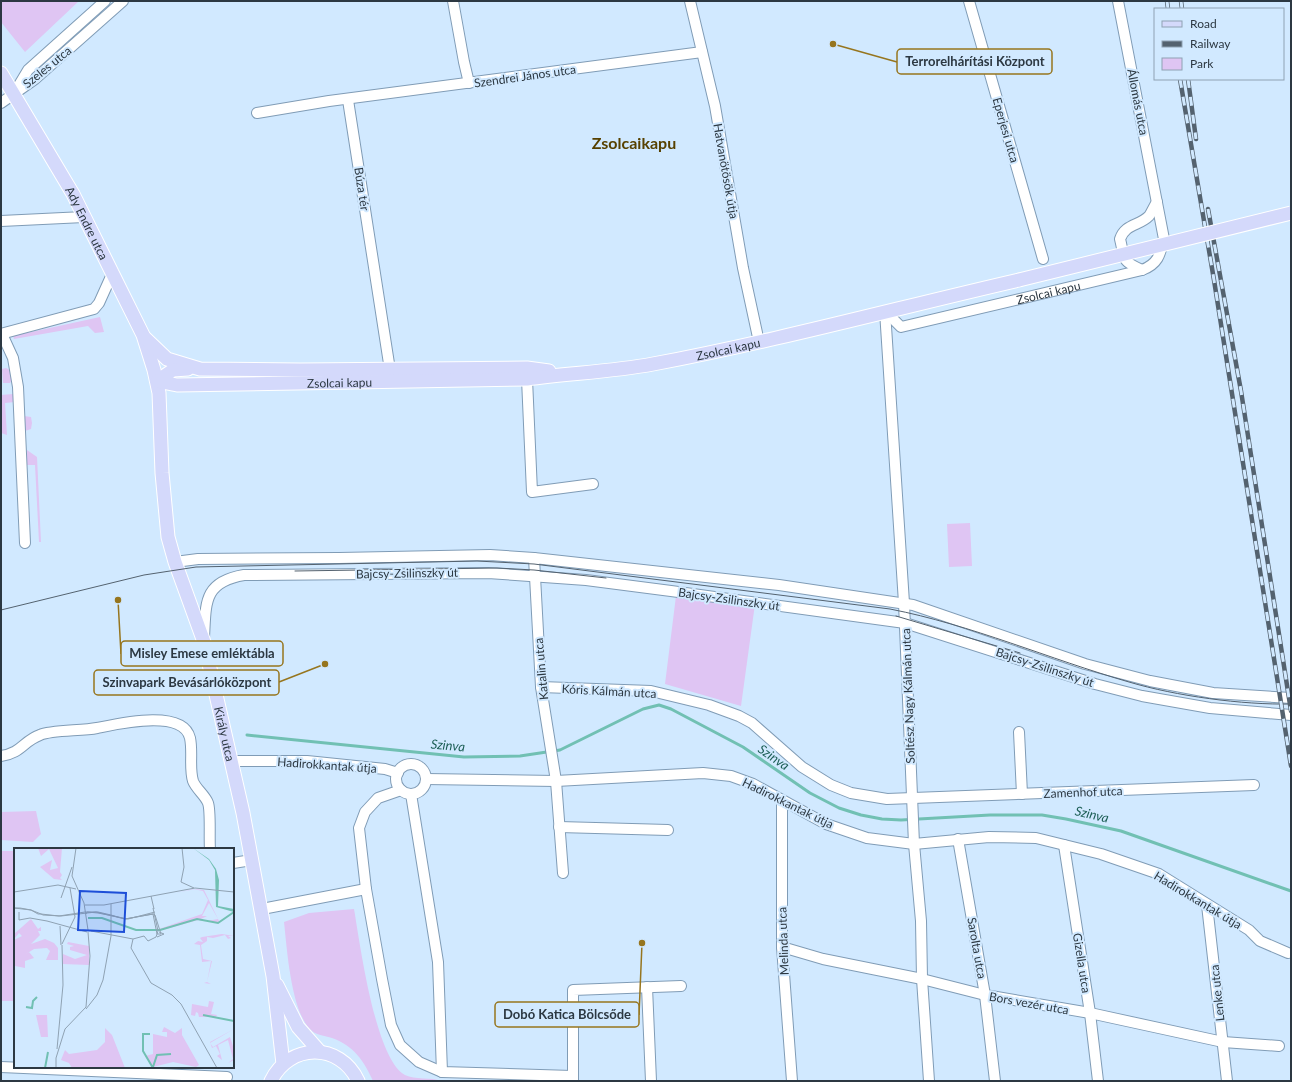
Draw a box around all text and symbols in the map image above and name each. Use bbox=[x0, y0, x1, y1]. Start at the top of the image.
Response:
legend bbox=[1154, 8, 1284, 80]
text: Road bbox=[1190, 16, 1217, 31]
text: Railway bbox=[1190, 36, 1231, 51]
street label: Szeles utca bbox=[20, 43, 74, 91]
callout: Terrorelhárítási Központ bbox=[897, 49, 1052, 74]
text: Terrorelhárítási Központ bbox=[905, 53, 1045, 69]
text: Park bbox=[1190, 56, 1214, 71]
street label: Szendrei János utca bbox=[473, 61, 577, 91]
street label: Állomás utca bbox=[1124, 68, 1152, 137]
street label: Eperjesi utca bbox=[990, 96, 1022, 164]
street label: Hatvanötösök útja bbox=[710, 122, 742, 220]
district label: Zsolcaikapu bbox=[592, 133, 676, 152]
street label: Búza tér bbox=[351, 166, 373, 212]
street label: Ady Endre utca bbox=[63, 183, 112, 262]
street label: Zsolcai kapu bbox=[1015, 277, 1082, 307]
street label: Zsolcai kapu bbox=[695, 334, 762, 363]
street label: Zsolcai kapu bbox=[307, 374, 372, 390]
street label: Bajcsy-Zsilinszky út bbox=[356, 565, 459, 581]
street label: Bajcsy-Zsilinszky út bbox=[677, 584, 781, 614]
street label: Soltész Nagy Kálmán utca bbox=[898, 628, 918, 764]
street label: Katalin utca bbox=[531, 637, 551, 701]
callout: Misley Emese emléktábla bbox=[121, 641, 283, 666]
street label: Bajcsy-Zsilinszky út bbox=[994, 644, 1097, 690]
text: Misley Emese emléktábla bbox=[129, 645, 275, 661]
callout: Szinvapark Bevásárlóközpont bbox=[94, 670, 279, 695]
text: Szinvapark Bevásárlóközpont bbox=[103, 674, 272, 690]
street label: Kóris Kálmán utca bbox=[561, 681, 657, 701]
street label: Király utca bbox=[211, 705, 238, 763]
water label: Szinva bbox=[430, 736, 466, 754]
water label: Szinva bbox=[755, 741, 793, 774]
street label: Hadirokkantak útja bbox=[277, 754, 377, 776]
street label: Hadirokkantak útja bbox=[740, 774, 836, 832]
street label: Zamenhof utca bbox=[1043, 783, 1123, 801]
water label: Szinva bbox=[1073, 802, 1111, 826]
inset map bbox=[14, 848, 234, 1068]
street label: Hadirokkantak útja bbox=[1151, 868, 1245, 932]
street label: Melinda utca bbox=[774, 907, 792, 975]
street label: Sarolta utca bbox=[964, 916, 990, 980]
street label: Gizella utca bbox=[1070, 932, 1094, 994]
street label: Lenke utca bbox=[1207, 964, 1227, 1022]
street label: Bors vezér utca bbox=[988, 989, 1070, 1017]
callout: Dobó Katica Bölcsőde bbox=[495, 1002, 639, 1027]
text: Dobó Katica Bölcsőde bbox=[503, 1006, 631, 1022]

